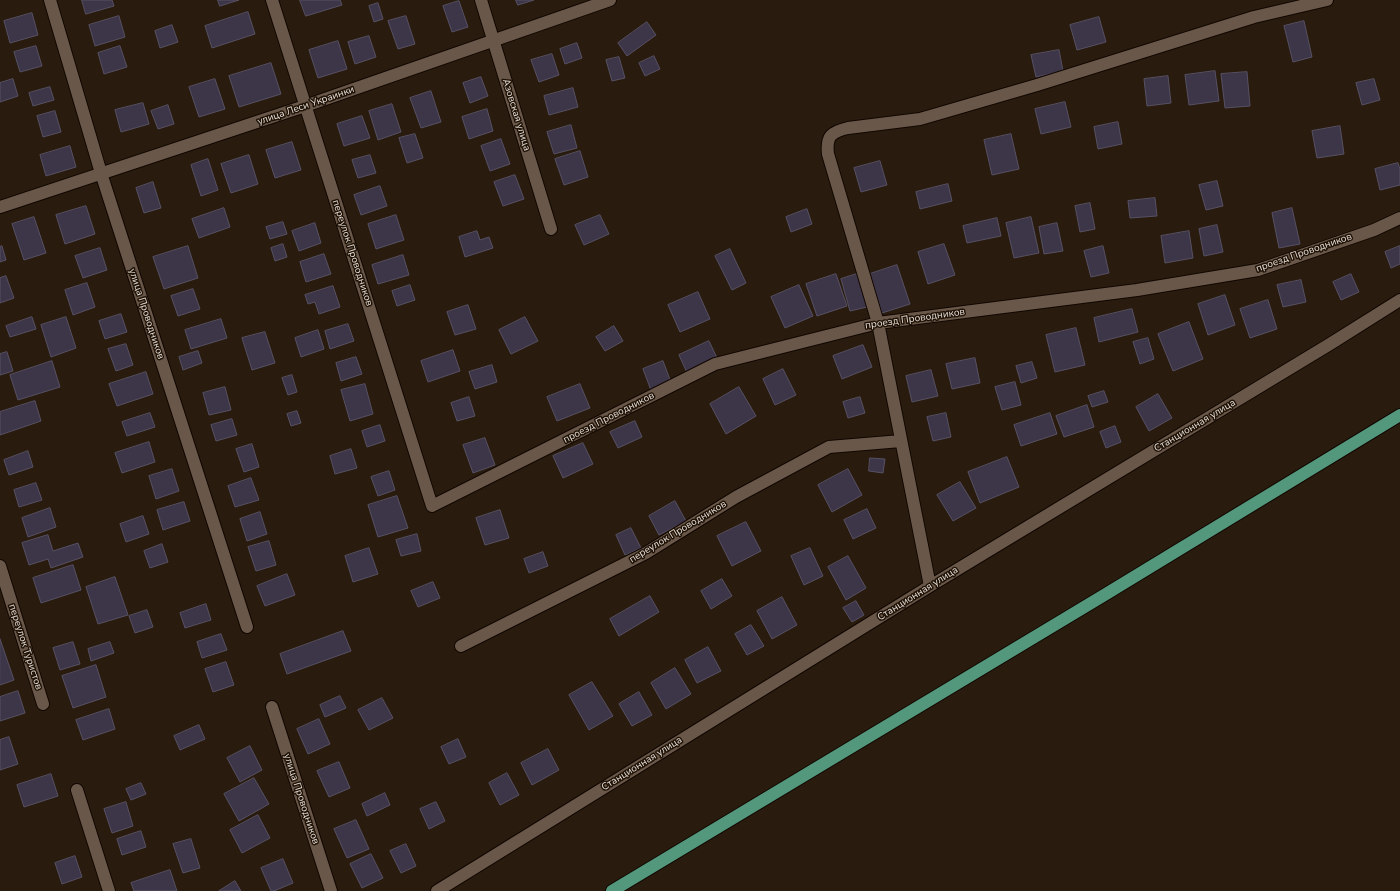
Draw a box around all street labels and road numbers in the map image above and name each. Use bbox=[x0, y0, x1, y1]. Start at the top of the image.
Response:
street label: Азовская улица bbox=[499, 78, 533, 152]
street label: улица Леси Украинки bbox=[256, 84, 356, 128]
street label: переулок Проводников bbox=[329, 198, 375, 308]
street label: проезд Проводников bbox=[1254, 231, 1354, 275]
street label: улица Проводников bbox=[126, 267, 166, 361]
street label: проезд Проводников bbox=[864, 306, 966, 332]
street label: проезд Проводников bbox=[561, 390, 657, 446]
street label: Станционная улица bbox=[1152, 397, 1238, 455]
street label: переулок Проводников bbox=[627, 498, 729, 566]
street label: Станционная улица bbox=[875, 564, 961, 624]
street label: переулок Туристов bbox=[5, 603, 45, 691]
street label: Станционная улица bbox=[599, 734, 685, 794]
street label: улица Проводников bbox=[281, 752, 321, 846]

